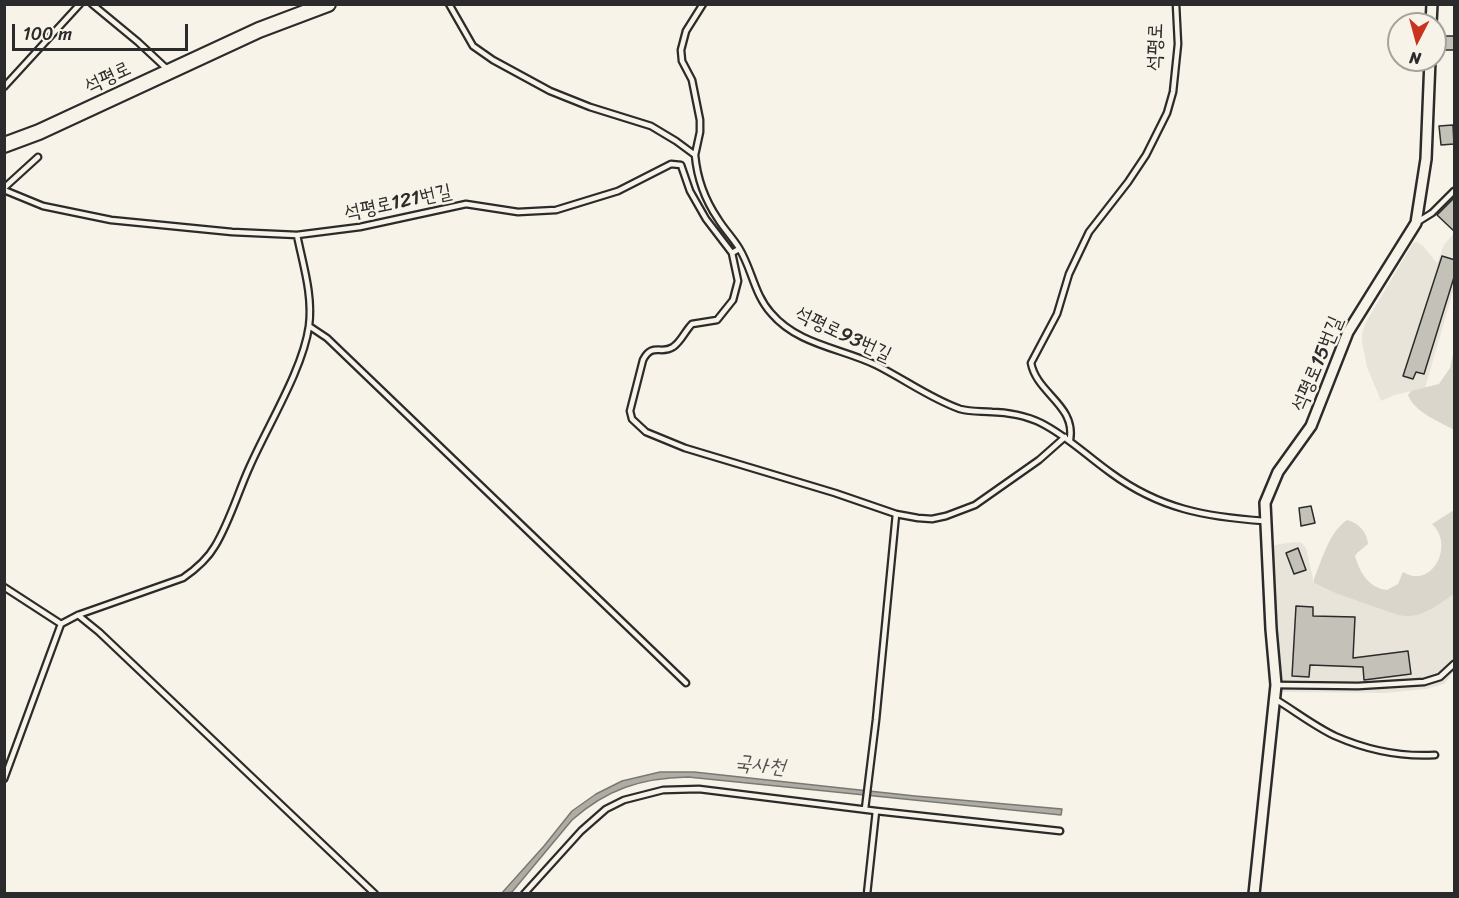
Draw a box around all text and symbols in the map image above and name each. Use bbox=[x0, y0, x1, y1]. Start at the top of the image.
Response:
scale bar bbox=[15, 12, 190, 50]
north arrow bbox=[1387, 12, 1447, 72]
text: 100 m bbox=[23, 18, 72, 50]
street label: 석평로 bbox=[1143, 22, 1169, 72]
text: N bbox=[1408, 43, 1422, 73]
street label: 석평로 bbox=[81, 57, 135, 99]
street label: 석평로121번길 bbox=[342, 180, 454, 226]
street label: 석평로93번길 bbox=[791, 302, 895, 368]
street label: 석평로15번길 bbox=[1287, 313, 1349, 415]
water label: 국사천 bbox=[733, 751, 787, 781]

